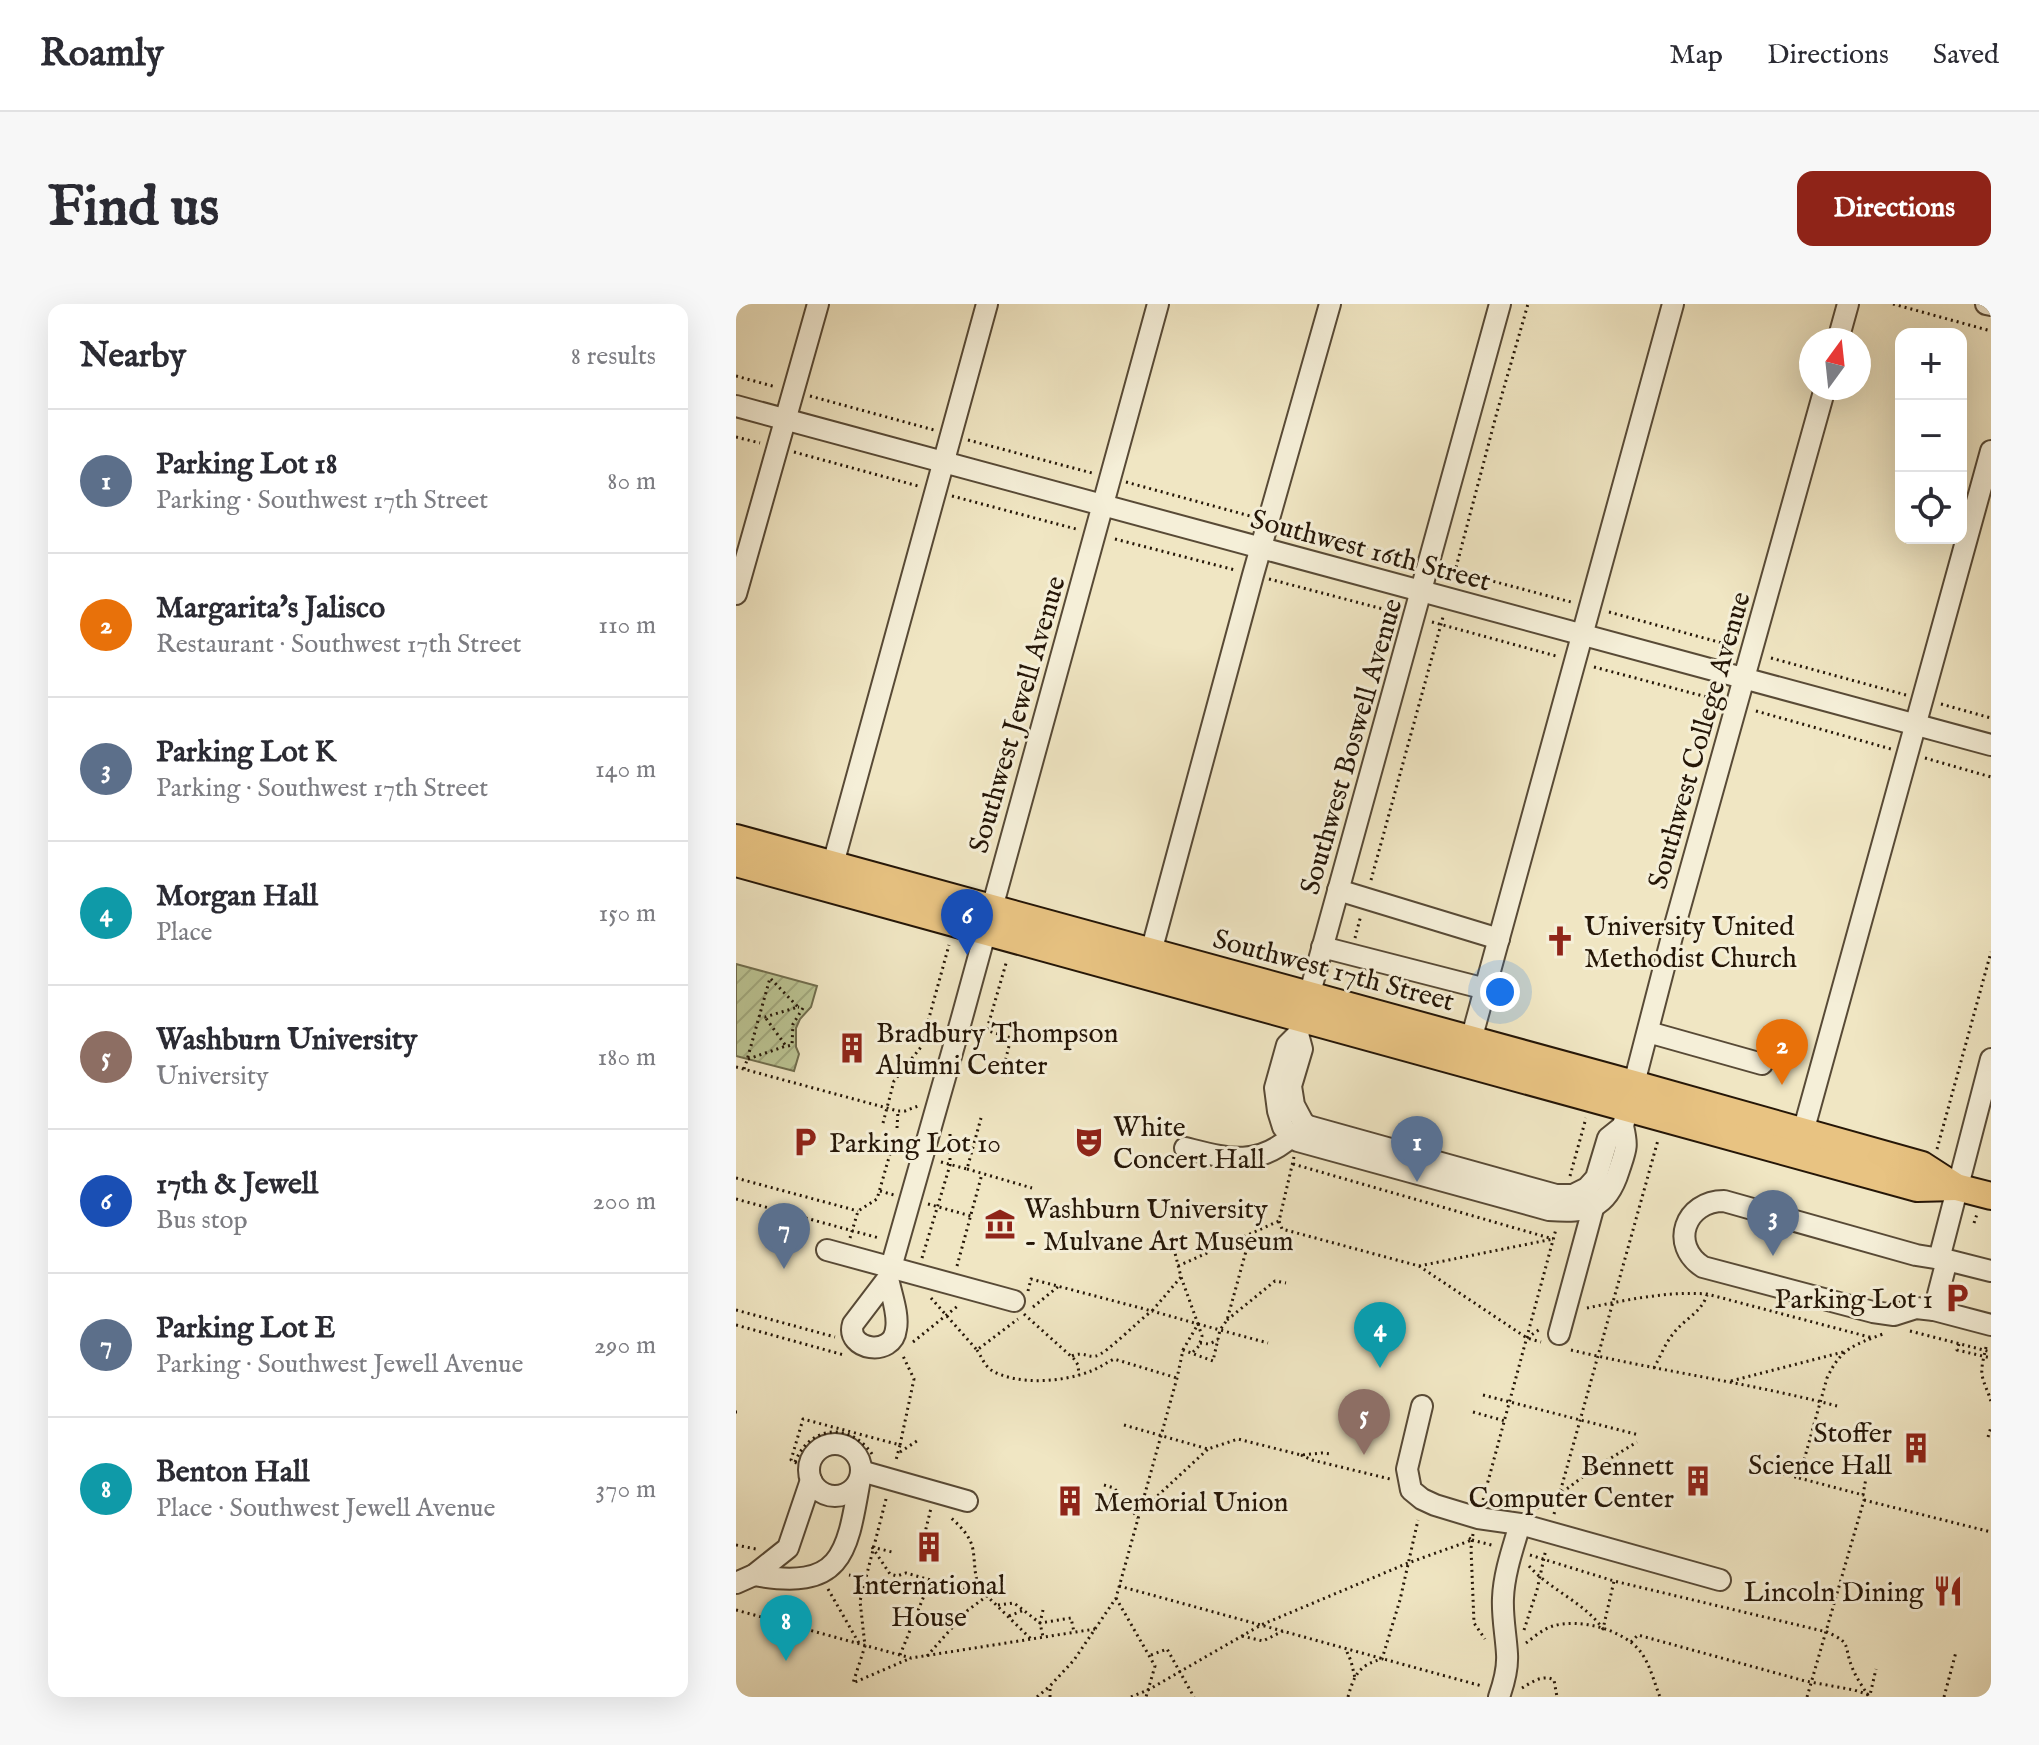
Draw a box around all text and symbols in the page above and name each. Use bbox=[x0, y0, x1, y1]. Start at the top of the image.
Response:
text: Roamly bbox=[40, 31, 164, 79]
text: Map bbox=[1669, 38, 1723, 73]
text: Directions bbox=[1767, 38, 1889, 73]
text: Saved bbox=[1933, 38, 1999, 73]
button: Directions bbox=[1797, 171, 1991, 246]
text: Find us bbox=[48, 173, 219, 244]
north arrow bbox=[1799, 328, 1871, 400]
map controls bbox=[1895, 328, 1967, 544]
button: + bbox=[1895, 328, 1967, 400]
text: Nearby bbox=[80, 335, 186, 378]
text: 8 results bbox=[571, 340, 656, 373]
button: − bbox=[1895, 400, 1967, 472]
text: Parking Lot 18 bbox=[156, 446, 337, 484]
text: 1 bbox=[101, 465, 111, 498]
text: 80 m bbox=[607, 465, 656, 498]
button: locate bbox=[1895, 472, 1967, 544]
text: Parking · Southwest 17th Street bbox=[156, 484, 488, 517]
street label: Southwest 16th Street bbox=[1246, 503, 1495, 600]
street label: Southwest Jewell Avenue bbox=[962, 572, 1075, 857]
street label: Southwest College Avenue bbox=[1641, 588, 1760, 893]
text: Margarita's Jalisco bbox=[156, 590, 385, 628]
street label: Southwest Boswell Avenue bbox=[1293, 595, 1411, 899]
text: 2 bbox=[100, 609, 112, 642]
text: 110 m bbox=[598, 609, 656, 642]
text: Restaurant · Southwest 17th Street bbox=[156, 628, 522, 661]
text: Parking Lot K bbox=[156, 734, 336, 772]
text: 3 bbox=[101, 753, 111, 786]
text: 140 m bbox=[595, 753, 656, 786]
text: Parking · Southwest 17th Street bbox=[156, 772, 488, 805]
text: Morgan Hall bbox=[156, 878, 318, 916]
pin: 6 bbox=[941, 889, 993, 955]
text: 4 bbox=[100, 897, 112, 930]
text: 150 m bbox=[598, 897, 656, 930]
place label: University United Methodist Church bbox=[1584, 910, 1797, 977]
text: Place bbox=[156, 916, 212, 949]
street label: Southwest 17th Street bbox=[1209, 922, 1458, 1021]
church icon: University United Methodist Church bbox=[1543, 924, 1577, 958]
your location bbox=[1480, 972, 1520, 1012]
place label: Bradbury Thompson Alumni Center bbox=[875, 1017, 1118, 1084]
pin: 2 bbox=[1756, 1019, 1808, 1085]
text: Washburn University bbox=[156, 1022, 417, 1060]
building icon: Bradbury Thompson Alumni Center bbox=[835, 1031, 869, 1065]
text: 5 bbox=[101, 1041, 111, 1074]
text: 180 m bbox=[598, 1041, 656, 1074]
text: University bbox=[156, 1060, 269, 1093]
place label: White Concert Hall bbox=[1113, 1111, 1266, 1178]
pin: 1 bbox=[1391, 1116, 1443, 1182]
parking icon: Parking Lot 10 bbox=[788, 1125, 822, 1159]
theatre icon: White Concert Hall bbox=[1072, 1125, 1106, 1159]
place label: Parking Lot 10 bbox=[829, 1127, 1001, 1162]
text: 17th & Jewell bbox=[156, 1166, 318, 1204]
text: 6 bbox=[101, 1185, 111, 1218]
text: 200 m bbox=[592, 1185, 656, 1218]
pin: 3 bbox=[1747, 1190, 1799, 1256]
place label: Washburn University - Mulvane Art Museum bbox=[1024, 1193, 1294, 1260]
pin: 7 bbox=[758, 1203, 810, 1269]
text: Bus stop bbox=[156, 1204, 248, 1237]
museum icon: Washburn University - Mulvane Art Museum bbox=[983, 1207, 1017, 1241]
parking icon: Parking Lot 1 bbox=[1940, 1281, 1974, 1315]
place label: Parking Lot 1 bbox=[1775, 1283, 1933, 1318]
pin: 4 bbox=[1354, 1302, 1406, 1368]
text: Parking Lot E bbox=[156, 1310, 335, 1348]
text: 7 bbox=[100, 1329, 112, 1362]
text: 290 m bbox=[594, 1329, 656, 1362]
text: Parking · Southwest Jewell Avenue bbox=[156, 1348, 523, 1381]
pin: 5 bbox=[1338, 1389, 1390, 1455]
place label: Stoffer Science Hall bbox=[1748, 1417, 1892, 1484]
building icon: Stoffer Science Hall bbox=[1899, 1431, 1933, 1465]
place label: Bennett Computer Center bbox=[1468, 1450, 1674, 1517]
text: Benton Hall bbox=[156, 1454, 310, 1492]
building icon: Bennett Computer Center bbox=[1681, 1464, 1715, 1498]
text: 8 bbox=[101, 1473, 111, 1506]
text: 370 m bbox=[596, 1473, 656, 1506]
building icon: Memorial Union bbox=[1053, 1484, 1087, 1518]
place label: Memorial Union bbox=[1094, 1486, 1288, 1521]
text: Place · Southwest Jewell Avenue bbox=[156, 1492, 496, 1525]
building icon: International House bbox=[912, 1530, 946, 1564]
place label: International House bbox=[852, 1569, 1006, 1636]
restaurant icon: Lincoln Dining bbox=[1931, 1574, 1965, 1608]
place label: Lincoln Dining bbox=[1744, 1576, 1925, 1611]
pin: 8 bbox=[760, 1595, 812, 1661]

